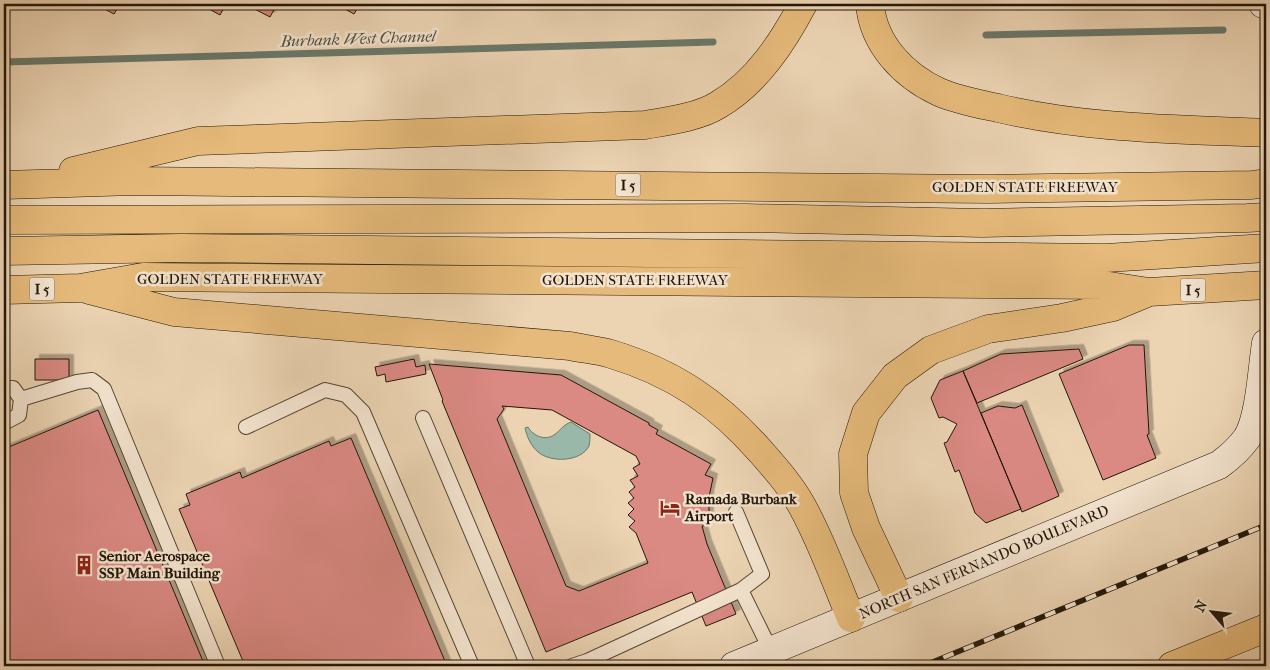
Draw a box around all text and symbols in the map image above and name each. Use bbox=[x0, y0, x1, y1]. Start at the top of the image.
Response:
water label: Burbank West Channel bbox=[279, 26, 438, 51]
road number: I 5 bbox=[616, 174, 640, 196]
street label: GOLDEN STATE FREEWAY bbox=[932, 178, 1119, 196]
street label: GOLDEN STATE FREEWAY bbox=[137, 270, 324, 288]
street label: GOLDEN STATE FREEWAY bbox=[542, 271, 729, 289]
road number: I 5 bbox=[30, 278, 54, 300]
road number: I 5 bbox=[1180, 278, 1206, 302]
place label: Ramada Burbank Airport bbox=[684, 490, 798, 525]
hotel icon: Ramada Burbank Airport bbox=[659, 497, 681, 519]
street label: NORTH SAN FERNANDO BOULEVARD bbox=[856, 501, 1112, 623]
place label: Senior Aerospace SSP Main Building bbox=[99, 547, 221, 582]
building icon: Senior Aerospace SSP Main Building bbox=[73, 554, 95, 576]
north arrow bbox=[1188, 588, 1238, 638]
text: N bbox=[1191, 597, 1211, 615]

